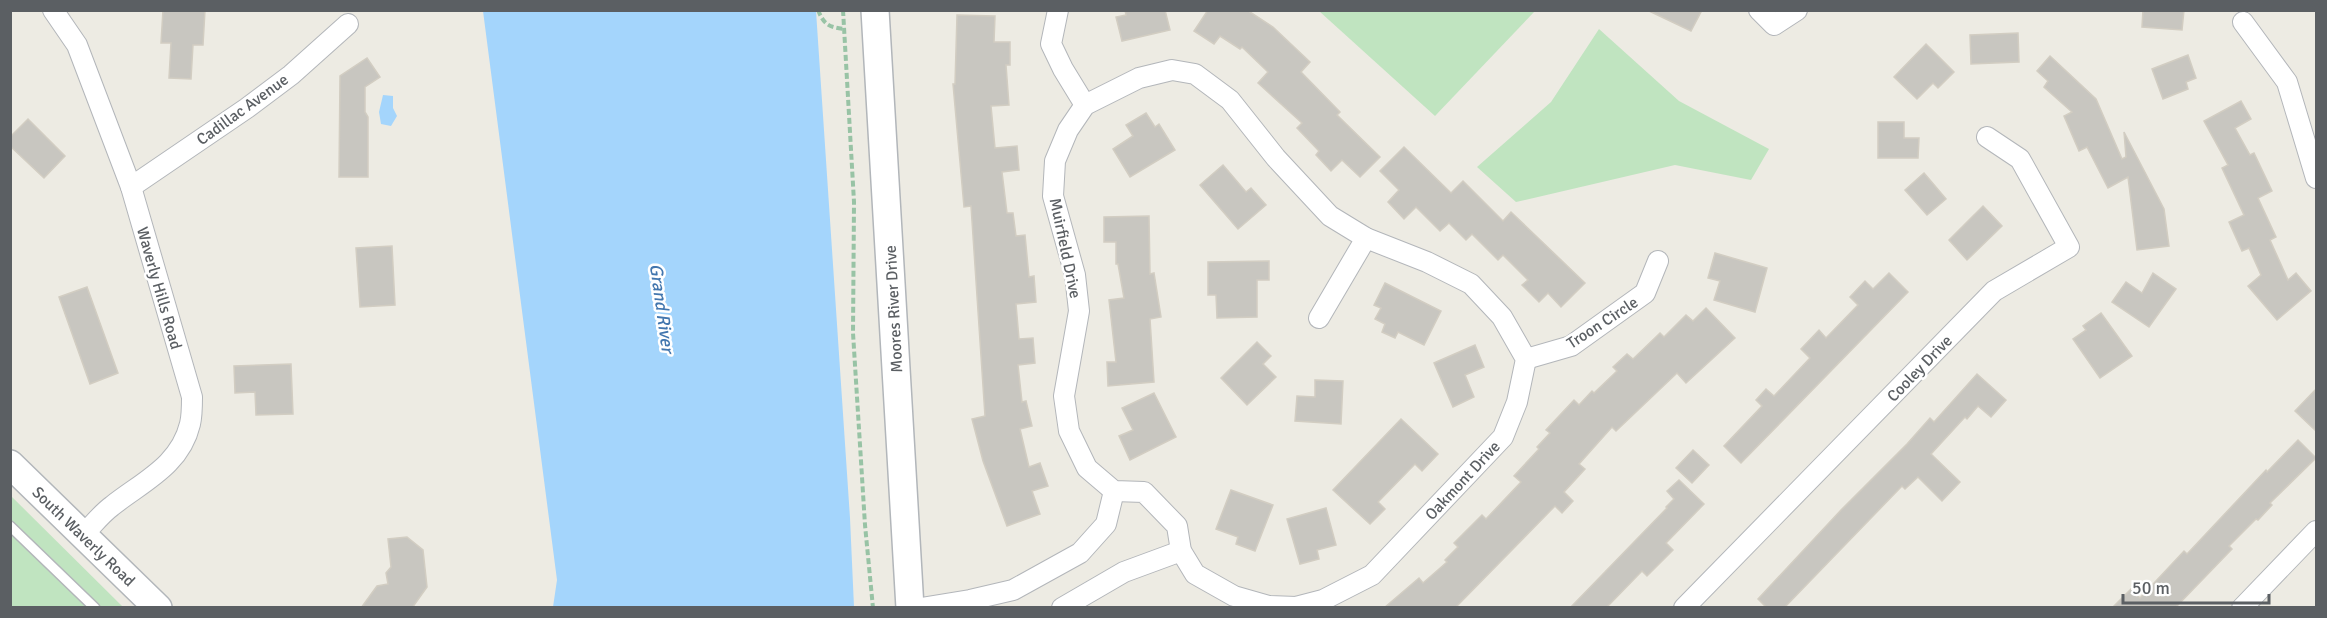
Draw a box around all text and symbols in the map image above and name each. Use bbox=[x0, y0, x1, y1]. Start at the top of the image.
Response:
street label: Cadillac Avenue bbox=[193, 70, 292, 150]
street label: Muirfield Drive bbox=[1045, 196, 1085, 300]
street label: Waverly Hills Road bbox=[132, 225, 186, 352]
street label: Moores River Drive bbox=[881, 245, 907, 373]
water label: Grand River bbox=[645, 262, 679, 356]
street label: Troon Circle bbox=[1563, 292, 1642, 353]
street label: Cooley Drive bbox=[1883, 331, 1957, 406]
street label: Oakmont Drive bbox=[1421, 437, 1505, 524]
street label: South Waverly Road bbox=[28, 483, 139, 591]
scale bar bbox=[2123, 567, 2268, 605]
text: 50 m bbox=[2132, 577, 2170, 599]

